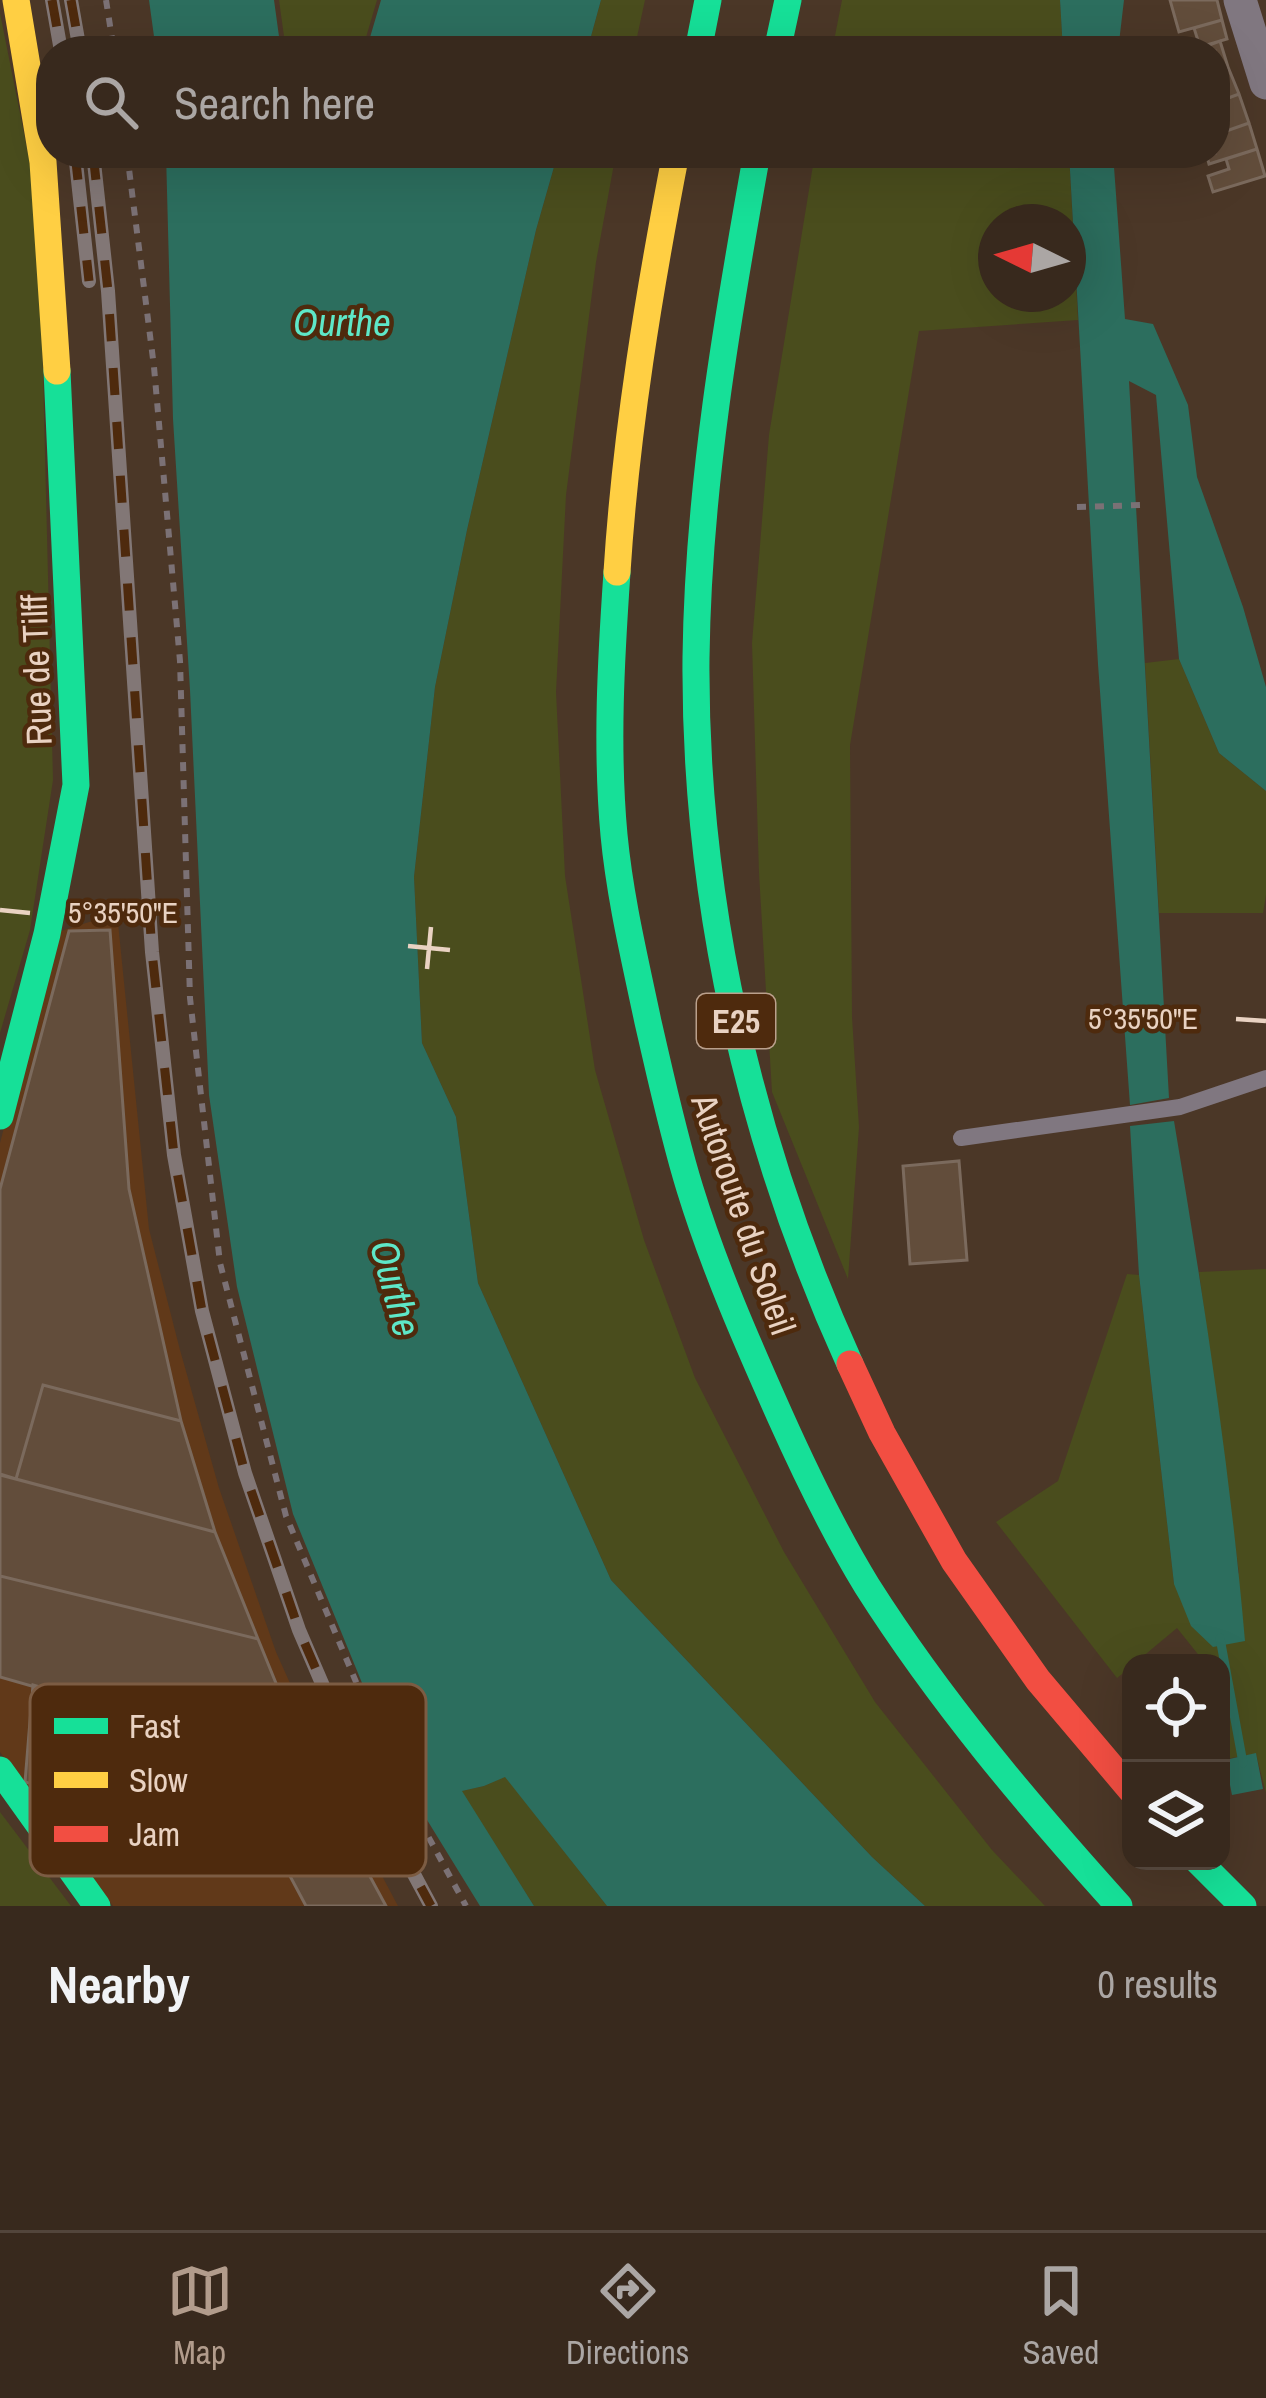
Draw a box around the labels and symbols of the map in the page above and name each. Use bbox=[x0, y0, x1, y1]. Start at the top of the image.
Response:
north arrow bbox=[978, 204, 1086, 312]
water label: Ourthe bbox=[293, 296, 391, 348]
street label: Rue de Tilff bbox=[9, 594, 63, 746]
text: 5°35'50"E bbox=[68, 892, 178, 932]
road number: E25 bbox=[697, 994, 775, 1048]
text: 5°35'50"E bbox=[1088, 998, 1198, 1038]
street label: Autoroute du Soleil bbox=[680, 1087, 808, 1341]
water label: Ourthe bbox=[358, 1234, 434, 1342]
legend bbox=[30, 1684, 426, 1876]
text: Fast bbox=[129, 1704, 180, 1748]
text: Slow bbox=[129, 1758, 188, 1802]
text: Jam bbox=[129, 1812, 180, 1856]

